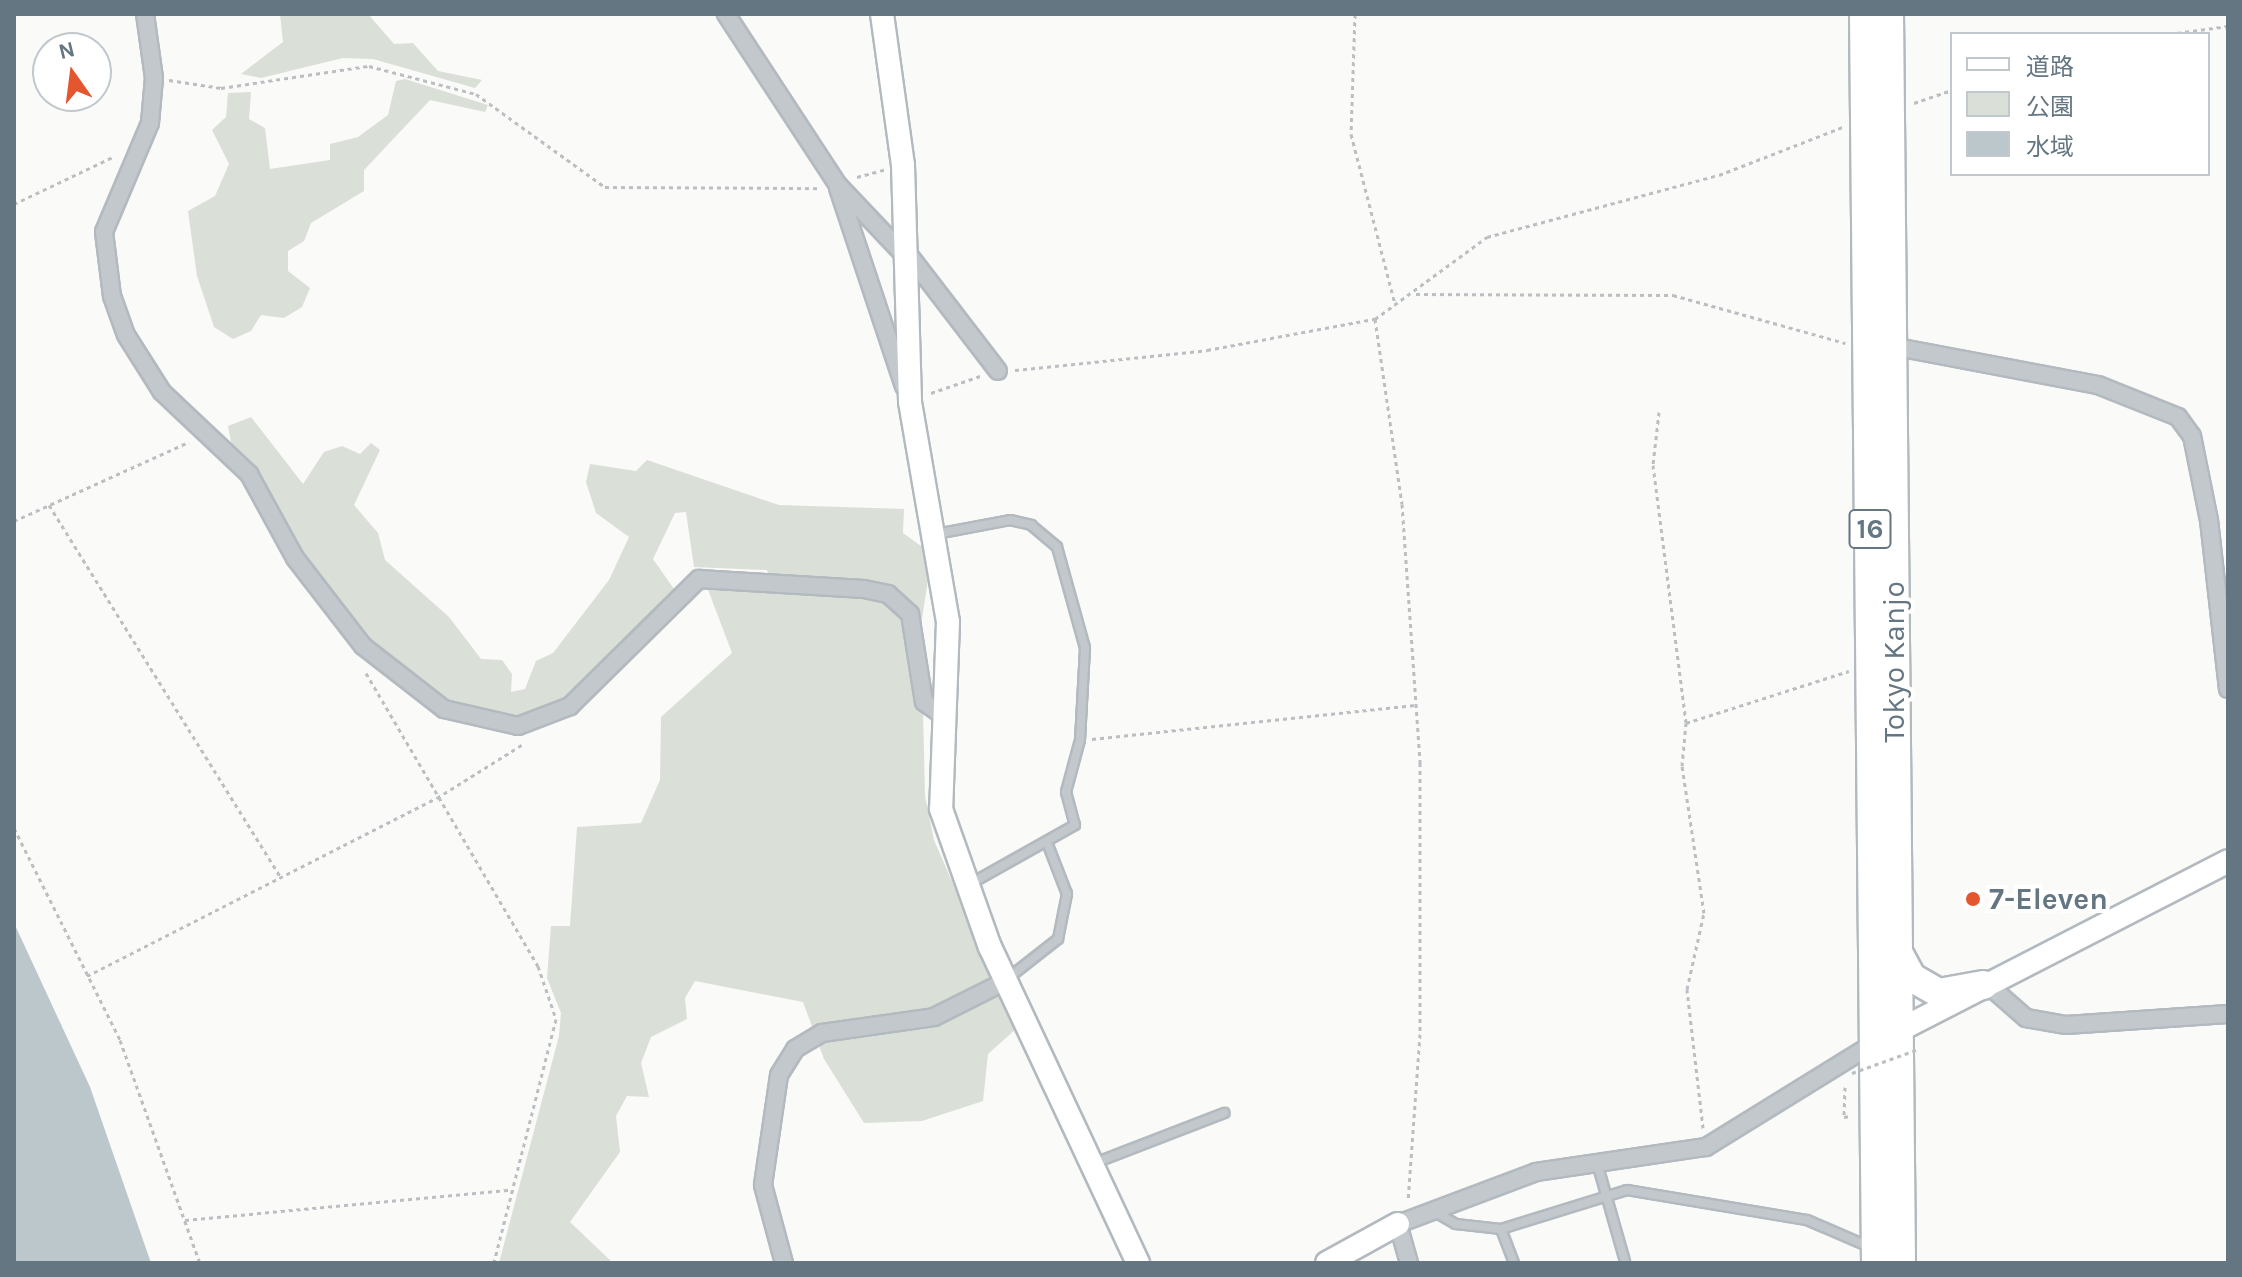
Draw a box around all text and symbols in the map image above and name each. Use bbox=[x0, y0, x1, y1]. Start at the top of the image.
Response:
north arrow bbox=[32, 32, 112, 112]
legend bbox=[1950, 32, 2210, 176]
text: N bbox=[56, 36, 77, 65]
text: 道路 bbox=[2026, 53, 2074, 81]
text: 公園 bbox=[2026, 93, 2074, 121]
text: 水域 bbox=[2026, 133, 2074, 161]
road number: 16 bbox=[1848, 505, 1892, 553]
street label: Tokyo Kanjo bbox=[1876, 581, 1912, 743]
place label: 7-Eleven bbox=[1989, 881, 2108, 917]
marker: 7-Eleven bbox=[1964, 890, 1982, 908]

